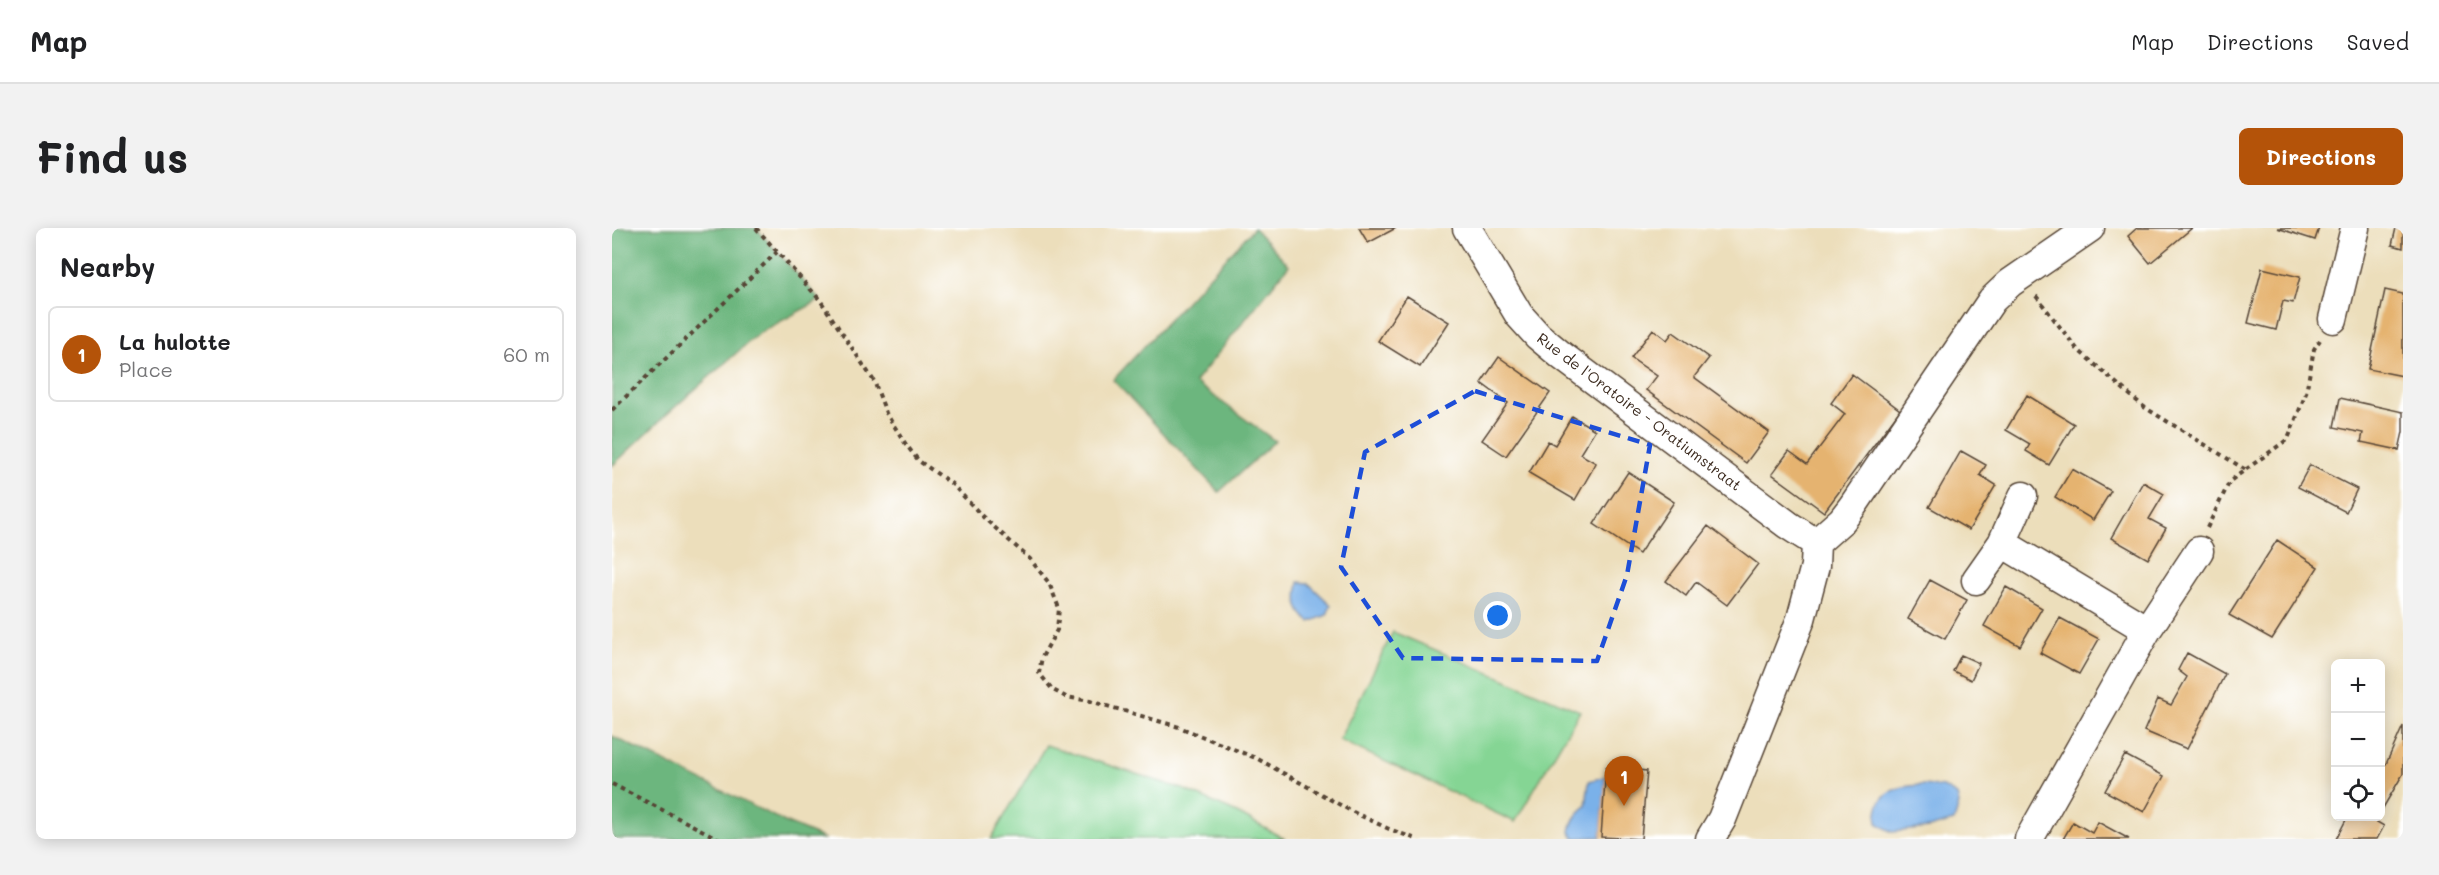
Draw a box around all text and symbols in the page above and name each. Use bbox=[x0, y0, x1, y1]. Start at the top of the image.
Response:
text: Map bbox=[30, 23, 87, 59]
text: Map bbox=[2131, 28, 2174, 55]
text: Directions bbox=[2207, 28, 2314, 55]
text: Saved bbox=[2347, 28, 2409, 55]
button: Directions bbox=[2239, 128, 2403, 185]
text: Find us bbox=[36, 129, 188, 184]
text: Nearby bbox=[60, 250, 155, 284]
text: La hulotte bbox=[119, 327, 231, 356]
street label: Rue de l'Oratoire - Oratiumstraat bbox=[1533, 328, 1746, 495]
text: 1 bbox=[77, 341, 86, 367]
text: 60 m bbox=[503, 341, 550, 367]
text: Place bbox=[119, 356, 173, 382]
your location bbox=[1483, 601, 1512, 630]
map controls bbox=[2331, 659, 2385, 821]
button: + bbox=[2331, 659, 2385, 713]
button: − bbox=[2331, 713, 2385, 767]
pin: 1 bbox=[1604, 756, 1644, 806]
button: locate bbox=[2331, 767, 2385, 821]

